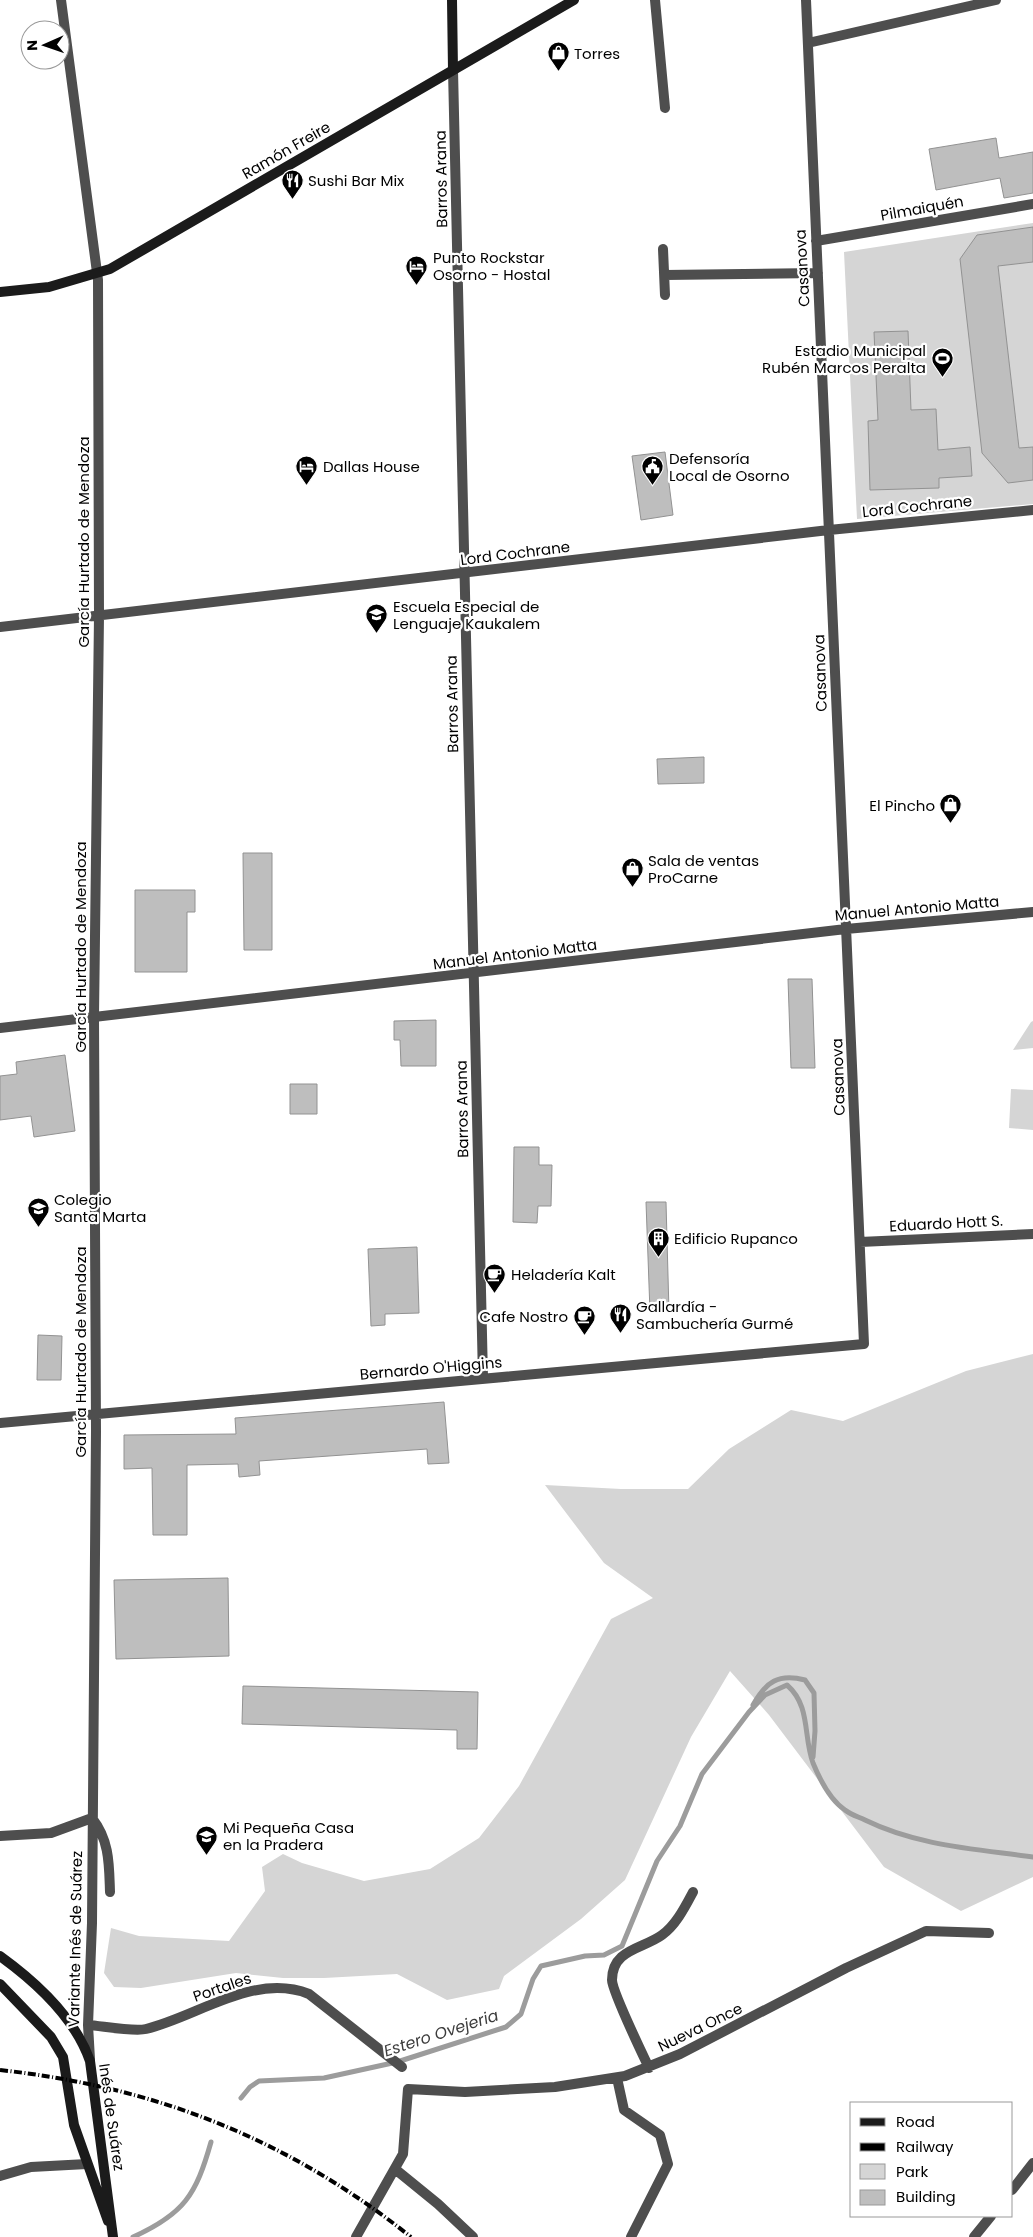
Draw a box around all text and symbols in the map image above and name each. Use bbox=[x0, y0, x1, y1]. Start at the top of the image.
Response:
north arrow bbox=[20, 20, 70, 70]
text: N bbox=[22, 40, 42, 51]
shop icon: Torres bbox=[546, 41, 570, 72]
place label: Torres bbox=[574, 43, 620, 64]
street label: Ramón Freire bbox=[238, 116, 334, 184]
street label: Barros Arana bbox=[430, 130, 452, 228]
restaurant icon: Sushi Bar Mix bbox=[280, 168, 304, 199]
place label: Sushi Bar Mix bbox=[308, 170, 404, 191]
street label: Pilmaiquén bbox=[879, 190, 965, 226]
street label: Casanova bbox=[789, 229, 815, 307]
place label: Punto Rockstar Osorno - Hostal bbox=[433, 247, 550, 285]
hotel icon: Punto Rockstar Osorno - Hostal bbox=[405, 254, 429, 285]
place label: Estadio Municipal Rubén Marcos Peralta bbox=[762, 340, 926, 378]
sports icon: Estadio Municipal Rubén Marcos Peralta bbox=[930, 347, 954, 378]
street label: García Hurtado de Mendoza bbox=[73, 436, 94, 648]
place label: Defensoría Local de Osorno bbox=[669, 448, 789, 486]
hotel icon: Dallas House bbox=[295, 454, 319, 485]
public building icon: Defensoría Local de Osorno bbox=[641, 455, 665, 486]
place label: Dallas House bbox=[323, 456, 420, 477]
street label: Lord Cochrane bbox=[861, 490, 973, 522]
street label: Lord Cochrane bbox=[459, 536, 571, 570]
place label: Escuela Especial de Lenguaje Kaukalem bbox=[393, 596, 540, 634]
school or university icon: Escuela Especial de Lenguaje Kaukalem bbox=[365, 603, 389, 634]
street label: Casanova bbox=[808, 634, 832, 712]
street label: Barros Arana bbox=[441, 655, 463, 753]
shop icon: El Pincho bbox=[939, 793, 963, 824]
place label: El Pincho bbox=[869, 795, 935, 816]
street label: García Hurtado de Mendoza bbox=[70, 841, 91, 1053]
place label: Sala de ventas ProCarne bbox=[648, 850, 759, 888]
shop icon: Sala de ventas ProCarne bbox=[620, 857, 644, 888]
street label: Manuel Antonio Matta bbox=[834, 890, 1000, 926]
street label: Manuel Antonio Matta bbox=[432, 934, 598, 974]
street label: Casanova bbox=[826, 1038, 850, 1116]
street label: Barros Arana bbox=[451, 1060, 473, 1158]
place label: Colegio Santa Marta bbox=[54, 1189, 146, 1227]
school or university icon: Colegio Santa Marta bbox=[26, 1196, 50, 1227]
street label: Eduardo Hott S. bbox=[889, 1210, 1003, 1236]
building icon: Edificio Rupanco bbox=[646, 1226, 670, 1257]
place label: Edificio Rupanco bbox=[674, 1228, 798, 1249]
street label: García Hurtado de Mendoza bbox=[70, 1246, 91, 1458]
cafe icon: Heladería Kalt bbox=[483, 1262, 507, 1293]
place label: Heladería Kalt bbox=[511, 1264, 616, 1285]
place label: Gallardía - Sambuchería Gurmé bbox=[636, 1296, 793, 1334]
restaurant icon: Gallardía - Sambuchería Gurmé bbox=[608, 1303, 632, 1334]
cafe icon: Cafe Nostro bbox=[572, 1304, 596, 1335]
place label: Cafe Nostro bbox=[479, 1306, 568, 1327]
street label: Bernardo O'Higgins bbox=[359, 1351, 503, 1385]
place label: Mi Pequeña Casa en la Pradera bbox=[223, 1817, 354, 1855]
school or university icon: Mi Pequeña Casa en la Pradera bbox=[195, 1824, 219, 1855]
street label: Variante Inés de Suárez bbox=[63, 1851, 87, 2027]
street label: Portales bbox=[190, 1967, 254, 2007]
street label: Nueva Once bbox=[654, 1997, 746, 2057]
water label: Estero Ovejeria bbox=[381, 2004, 501, 2062]
street label: Inés de Suárez bbox=[94, 2062, 130, 2172]
legend bbox=[850, 2102, 1013, 2217]
text: Road bbox=[896, 2111, 935, 2132]
text: Railway bbox=[896, 2136, 954, 2157]
text: Park bbox=[896, 2161, 928, 2182]
text: Building bbox=[896, 2186, 956, 2207]

